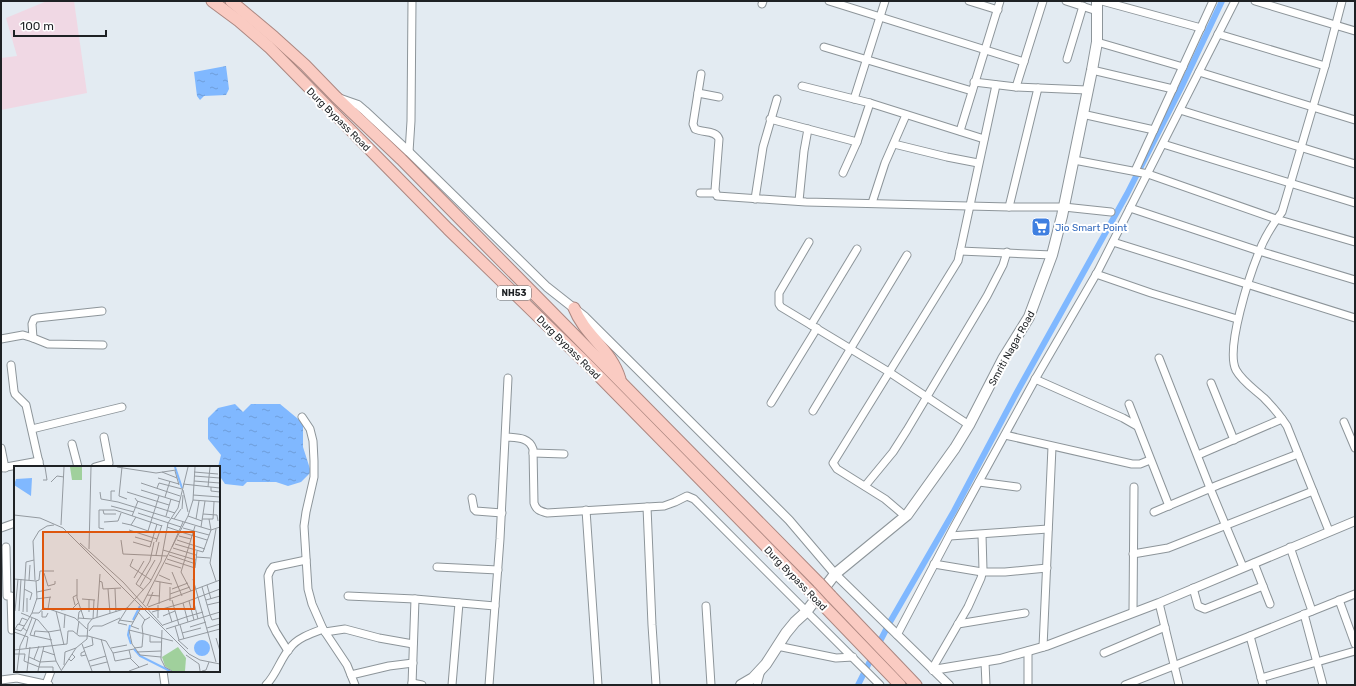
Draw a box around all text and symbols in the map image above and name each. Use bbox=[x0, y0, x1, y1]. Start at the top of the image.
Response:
scale bar bbox=[14, 12, 106, 38]
text: 100 m bbox=[20, 19, 54, 33]
street label: Durg Bypass Road bbox=[304, 85, 373, 154]
supermarket icon: Jio Smart Point bbox=[1030, 216, 1052, 238]
place label: Jio Smart Point bbox=[1055, 222, 1127, 234]
road number: NH53 bbox=[497, 286, 531, 300]
street label: Smriti Nagar Road bbox=[986, 309, 1037, 388]
street label: Durg Bypass Road bbox=[534, 313, 603, 382]
inset map bbox=[14, 466, 220, 672]
street label: Durg Bypass Road bbox=[761, 544, 829, 613]

